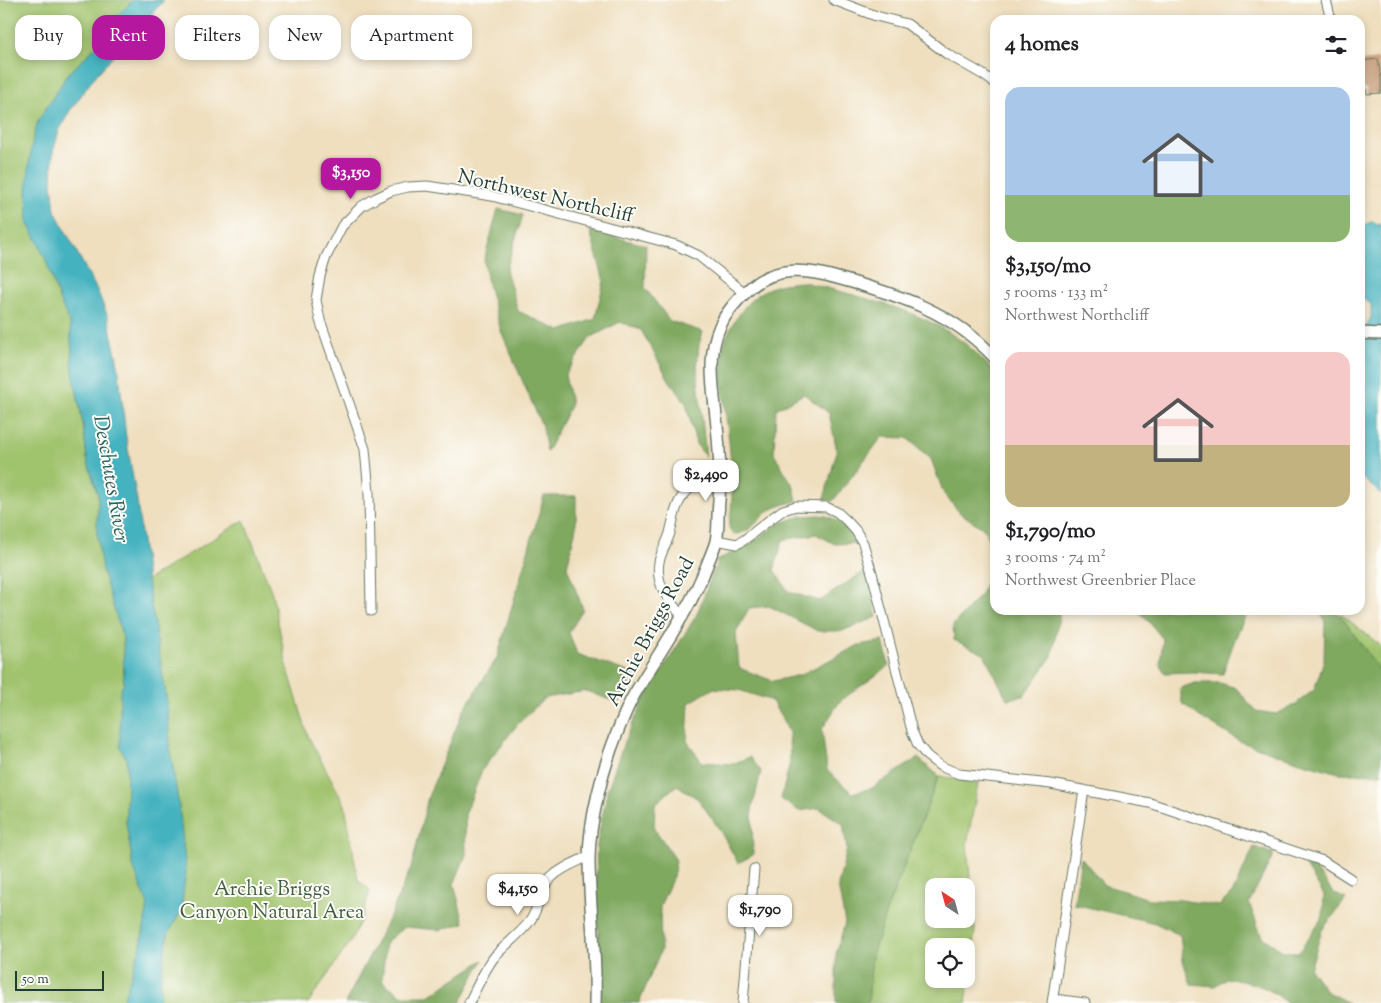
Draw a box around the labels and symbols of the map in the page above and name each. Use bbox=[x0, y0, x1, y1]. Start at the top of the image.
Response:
pin: $3,150 bbox=[310, 158, 392, 200]
street label: Northwest Northcliff bbox=[454, 163, 637, 232]
water label: Deschutes River bbox=[84, 413, 136, 546]
pin: $2,490 bbox=[665, 460, 747, 502]
street label: Archie Briggs Road bbox=[600, 552, 703, 712]
pin: $4,150 bbox=[477, 874, 559, 916]
park label: Archie Briggs Canyon Natural Area bbox=[180, 876, 364, 928]
north arrow bbox=[925, 878, 975, 928]
pin: $1,790 bbox=[719, 894, 801, 937]
scale bar bbox=[15, 968, 104, 991]

